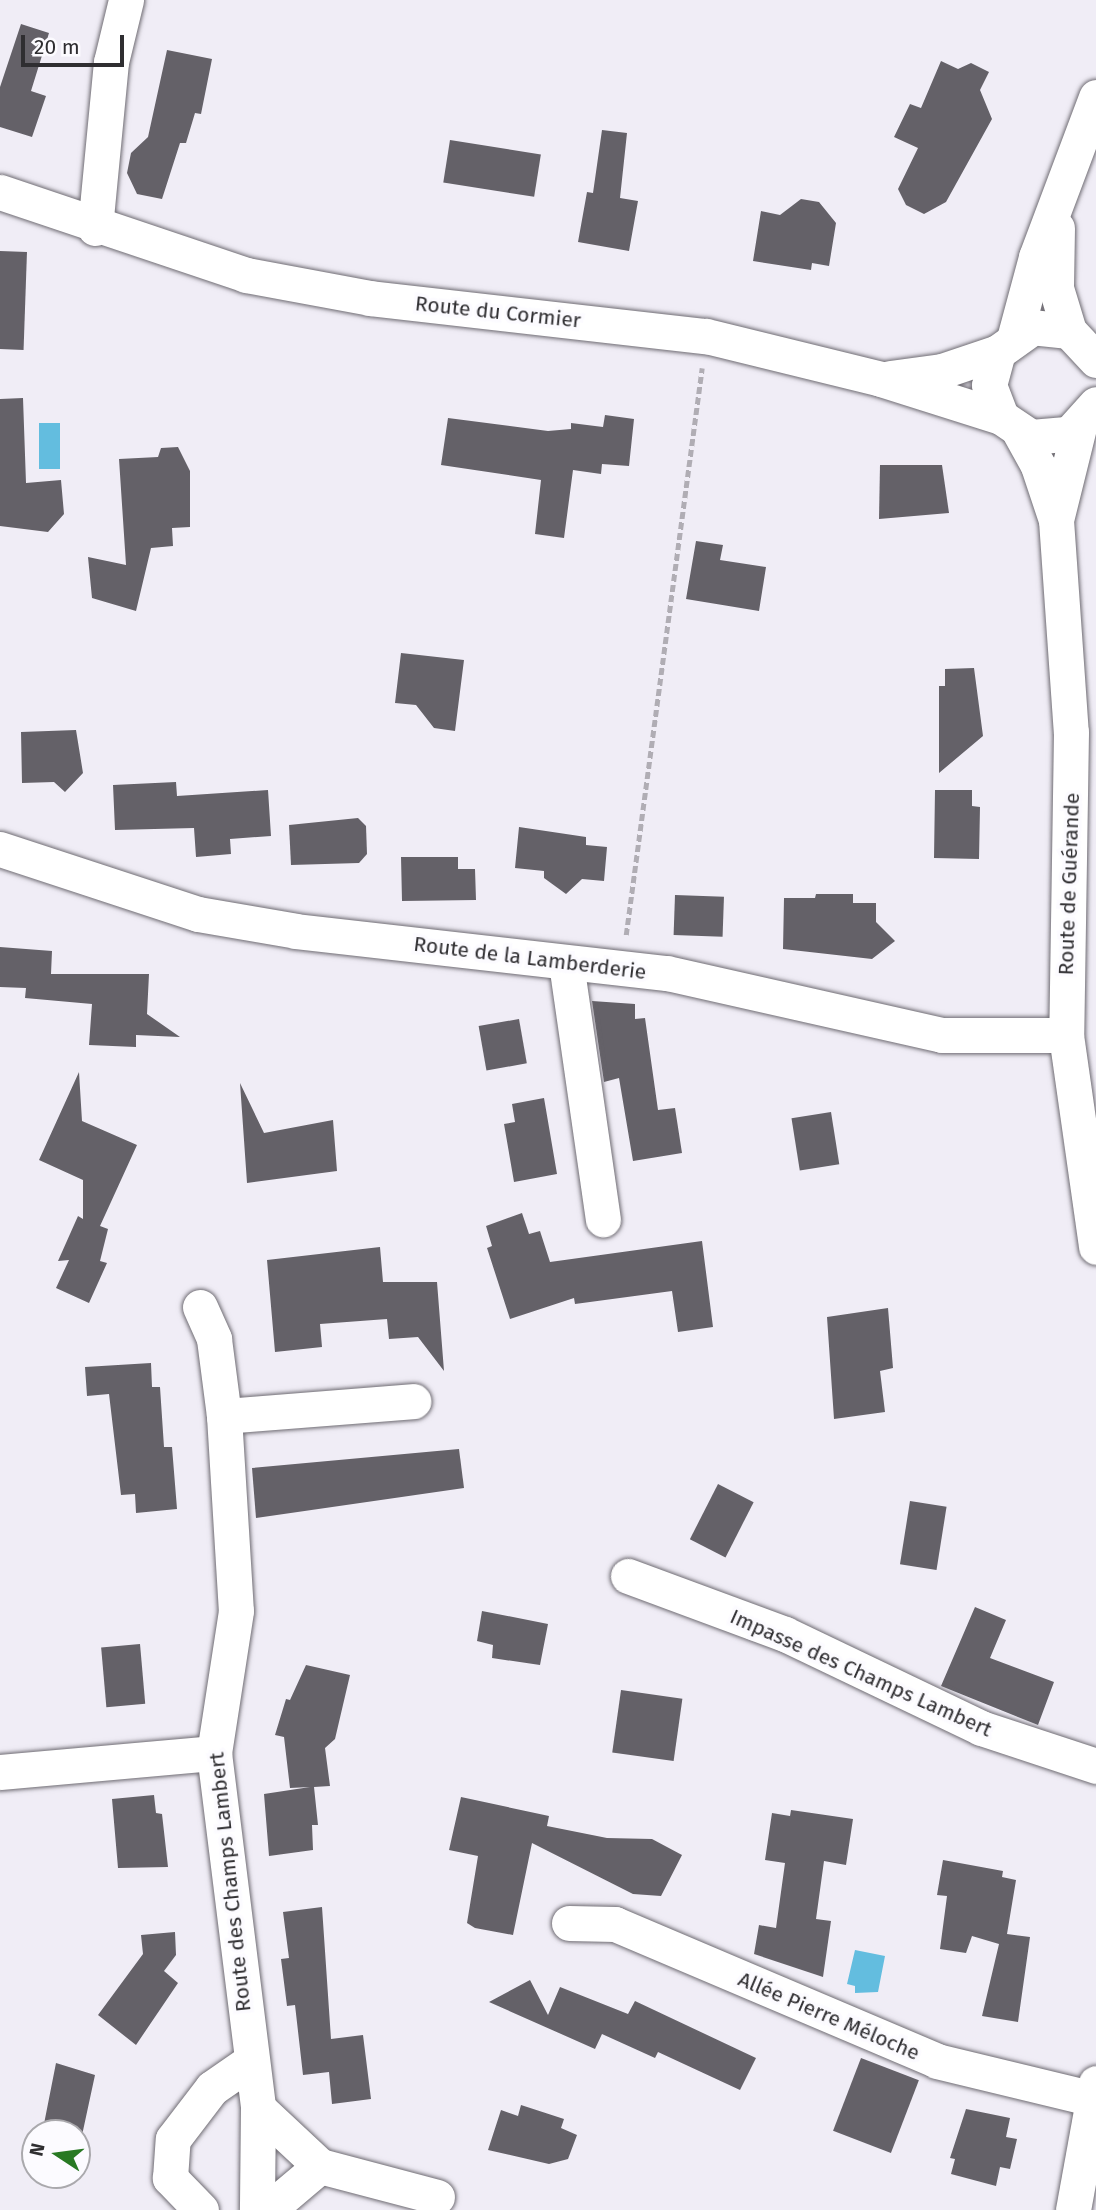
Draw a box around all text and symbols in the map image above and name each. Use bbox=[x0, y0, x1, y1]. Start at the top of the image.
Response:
scale bar bbox=[24, 21, 128, 65]
text: 20 m bbox=[34, 34, 80, 60]
street label: Route du Cormier bbox=[414, 291, 582, 333]
street label: Route de Guérande bbox=[1053, 792, 1085, 976]
street label: Route de la Lamberderie bbox=[412, 931, 648, 985]
street label: Impasse des Champs Lambert bbox=[726, 1604, 996, 1742]
street label: Route des Champs Lambert bbox=[204, 1751, 256, 2013]
street label: Allée Pierre Méloche bbox=[734, 1966, 924, 2066]
north arrow bbox=[21, 2119, 91, 2189]
text: N bbox=[24, 2141, 50, 2158]

